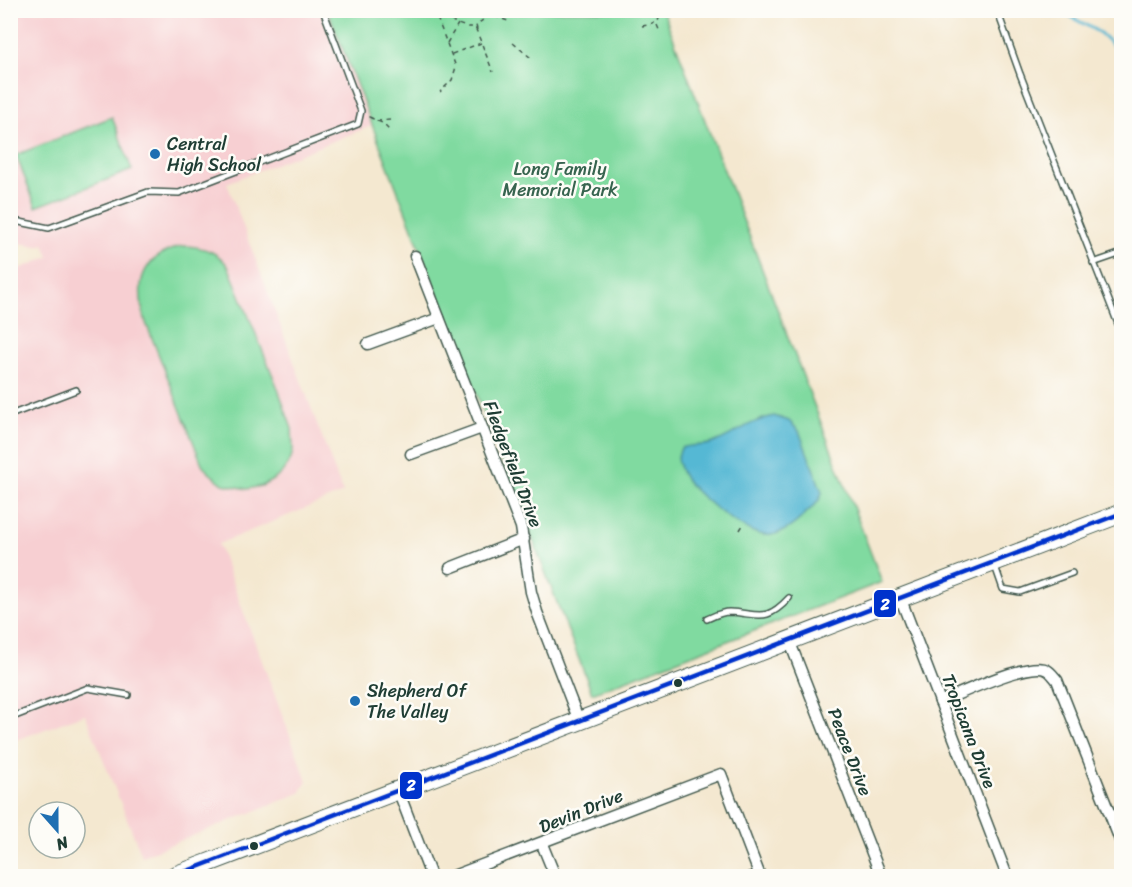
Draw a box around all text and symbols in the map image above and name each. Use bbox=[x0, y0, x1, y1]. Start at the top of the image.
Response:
place label: Central High School bbox=[167, 128, 262, 181]
marker: Central High School bbox=[148, 147, 162, 161]
park label: Long Family Memorial Park bbox=[502, 153, 618, 206]
street label: Fledgefield Drive bbox=[474, 396, 552, 532]
line badge: 2 bbox=[873, 589, 897, 618]
text: 2 bbox=[879, 590, 890, 619]
street label: Tropicana Drive bbox=[932, 669, 1006, 794]
place label: Shepherd Of The Valley bbox=[367, 675, 468, 728]
unlabelled marker bbox=[672, 677, 684, 689]
marker: Shepherd Of The Valley bbox=[348, 694, 362, 708]
street label: Peace Drive bbox=[819, 703, 881, 801]
line badge: 2 bbox=[399, 771, 423, 800]
text: 2 bbox=[405, 771, 416, 800]
street label: Devin Drive bbox=[534, 780, 628, 842]
north arrow bbox=[27, 800, 87, 860]
text: N bbox=[51, 828, 74, 859]
unlabelled marker bbox=[248, 840, 260, 852]

